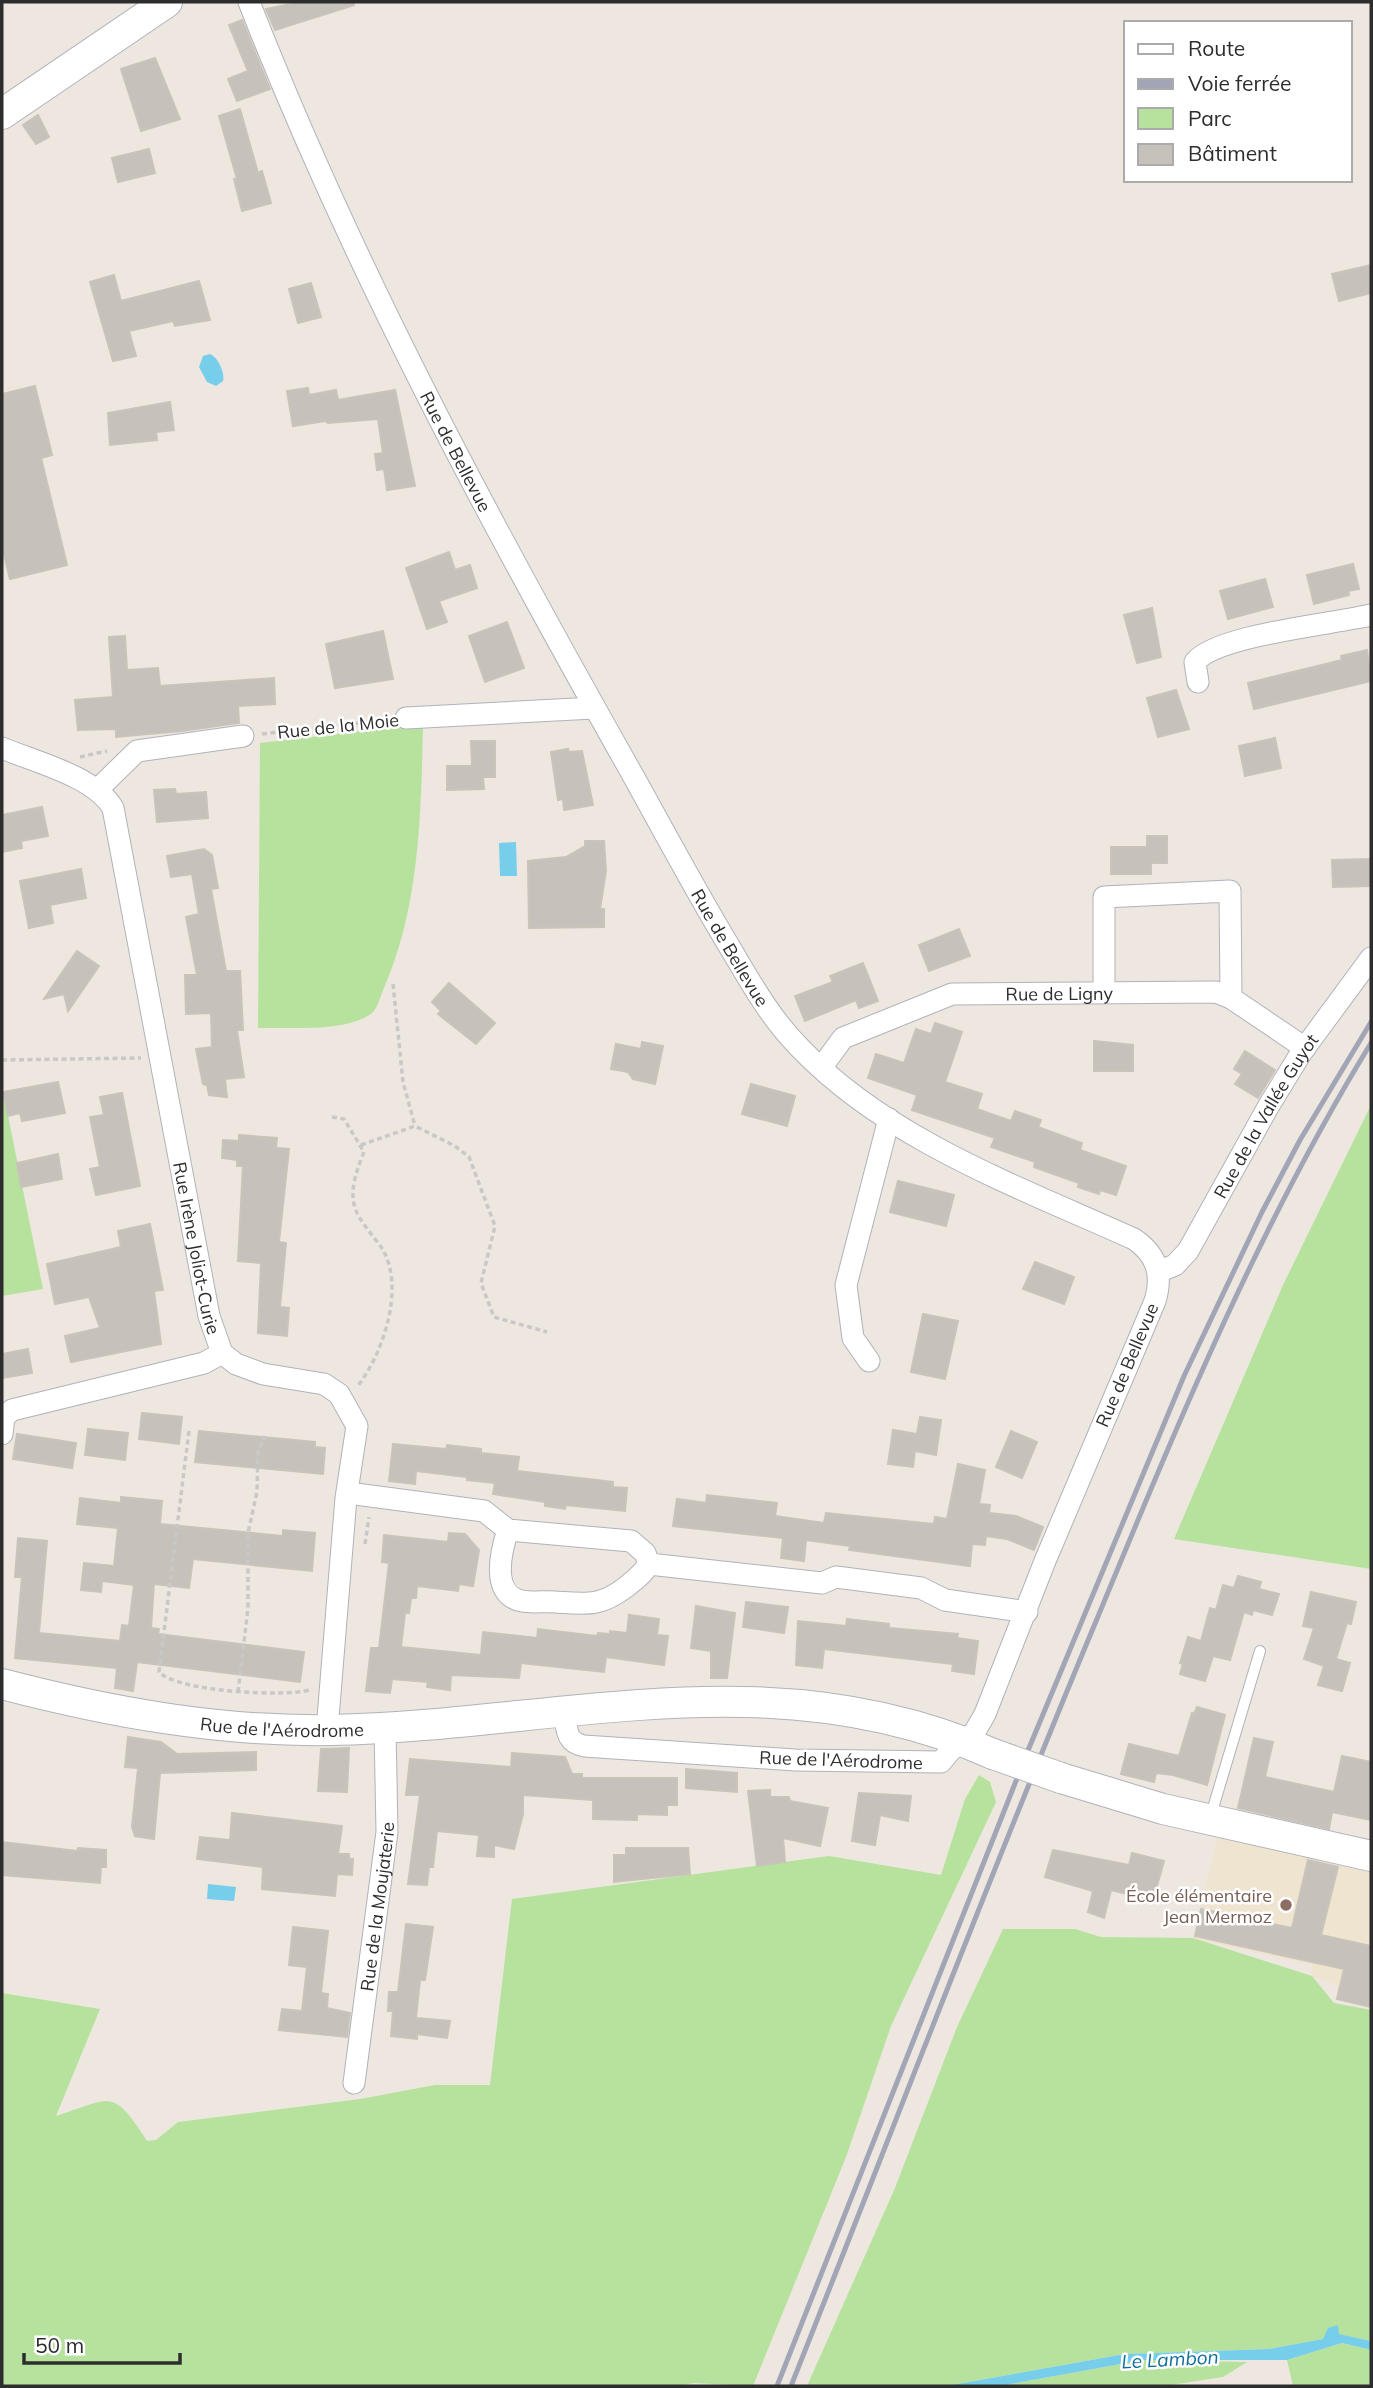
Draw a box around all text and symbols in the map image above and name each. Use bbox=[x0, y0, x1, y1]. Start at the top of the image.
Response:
legend bbox=[1124, 21, 1352, 182]
text: Route bbox=[1188, 35, 1245, 61]
text: Voie ferrée bbox=[1188, 70, 1292, 96]
text: Parc bbox=[1188, 105, 1232, 131]
text: Bâtiment bbox=[1188, 140, 1277, 166]
street label: Rue de Bellevue bbox=[415, 387, 497, 516]
street label: Rue de la Moie bbox=[276, 708, 400, 744]
street label: Rue de Bellevue bbox=[687, 885, 774, 1011]
street label: Rue de Ligny bbox=[1005, 981, 1114, 1005]
street label: Rue de la Vallée Guyot bbox=[1208, 1029, 1323, 1202]
street label: Rue Irène Joliot-Curie bbox=[169, 1160, 226, 1337]
street label: Rue de Bellevue bbox=[1091, 1299, 1163, 1431]
street label: Rue de l'Aérodrome bbox=[199, 1712, 364, 1742]
street label: Rue de l'Aérodrome bbox=[759, 1746, 923, 1774]
street label: Rue de la Moujaterie bbox=[355, 1822, 398, 1992]
place label: École élémentaire Jean Mermoz bbox=[1126, 1884, 1272, 1928]
marker: École élémentaire Jean Mermoz bbox=[1278, 1897, 1294, 1913]
scale bar bbox=[24, 2322, 180, 2366]
text: 50 m bbox=[35, 2332, 84, 2358]
water label: Le Lambon bbox=[1121, 2344, 1219, 2374]

